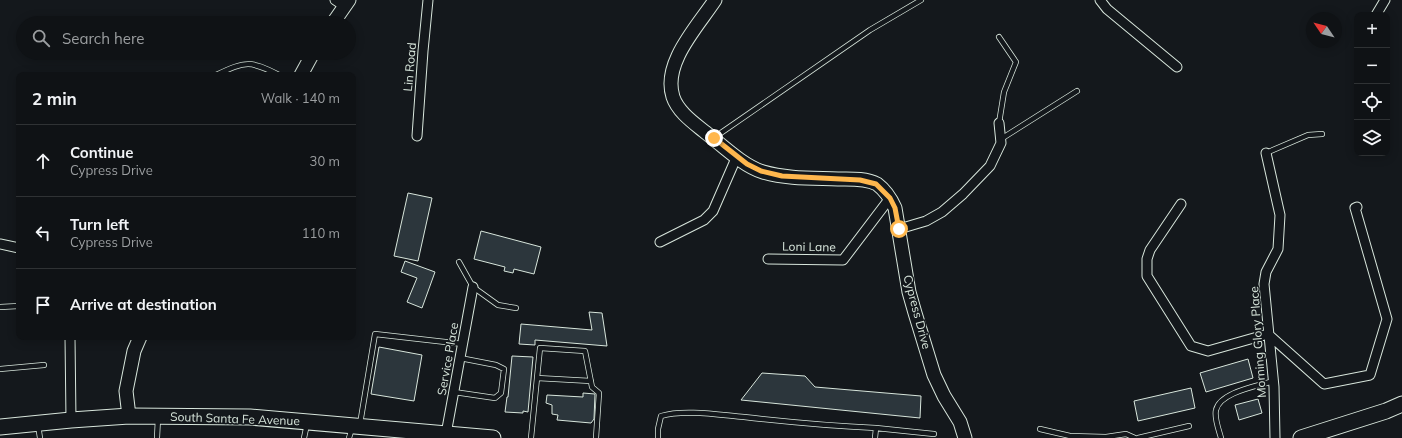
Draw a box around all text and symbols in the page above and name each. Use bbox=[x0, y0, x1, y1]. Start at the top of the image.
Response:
north arrow bbox=[1306, 12, 1342, 48]
map controls bbox=[1354, 12, 1390, 156]
button: + bbox=[1354, 12, 1390, 48]
search box bbox=[16, 16, 356, 60]
icon: search bbox=[30, 27, 52, 49]
text: Search here bbox=[62, 29, 144, 48]
street label: Lin Road bbox=[400, 42, 419, 92]
button: − bbox=[1354, 48, 1390, 84]
button: locate bbox=[1354, 84, 1390, 120]
text: 2 min bbox=[32, 88, 77, 109]
text: Walk · 140 m bbox=[261, 90, 340, 106]
button: layers bbox=[1354, 120, 1390, 156]
route end bbox=[705, 129, 723, 147]
text: Continue bbox=[70, 143, 133, 162]
icon: ahead bbox=[32, 150, 54, 172]
text: 30 m bbox=[310, 153, 340, 169]
text: Cypress Drive bbox=[70, 162, 153, 178]
text: Turn left bbox=[70, 215, 129, 234]
route start bbox=[890, 220, 908, 238]
icon: left bbox=[32, 222, 54, 244]
text: 110 m bbox=[302, 225, 340, 241]
text: Cypress Drive bbox=[70, 234, 153, 250]
street label: Loni Lane bbox=[782, 239, 836, 254]
street label: Cypress Drive bbox=[900, 273, 935, 351]
street label: Morning Glory Place bbox=[1246, 286, 1269, 398]
icon: arrive bbox=[32, 294, 54, 316]
text: Arrive at destination bbox=[70, 295, 217, 314]
street label: Service Place bbox=[434, 321, 461, 396]
street label: South Santa Fe Avenue bbox=[170, 409, 300, 428]

